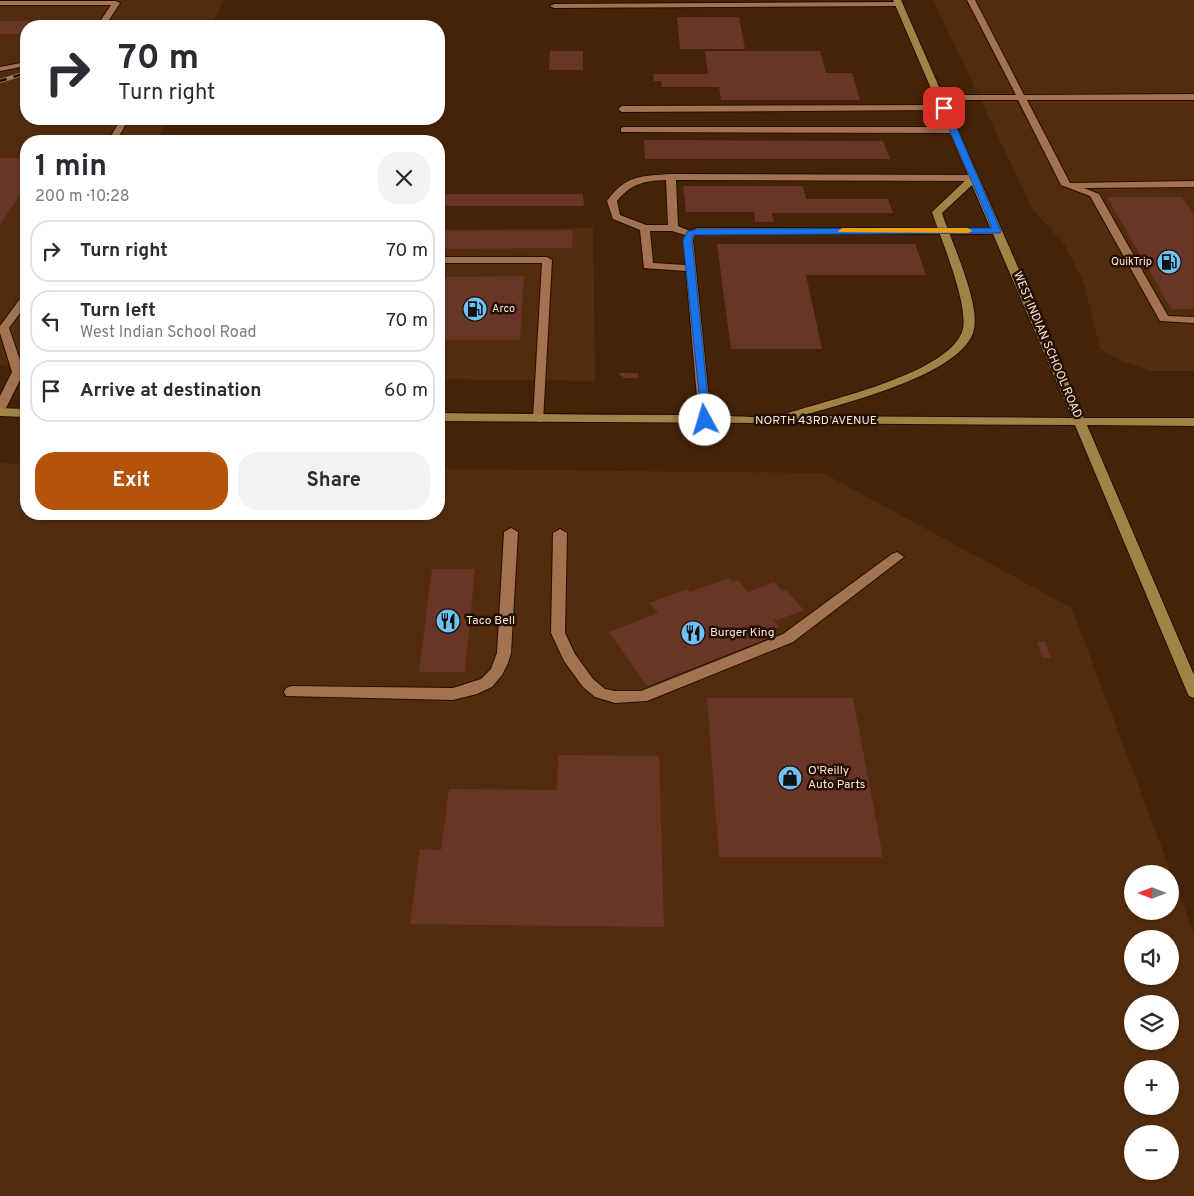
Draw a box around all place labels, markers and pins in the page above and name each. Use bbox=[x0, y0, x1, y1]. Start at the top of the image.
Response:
pin bbox=[923, 87, 965, 129]
fuel station icon: QuikTrip bbox=[1156, 249, 1182, 275]
place label: QuikTrip bbox=[1111, 255, 1152, 269]
fuel station icon: Arco bbox=[462, 296, 488, 322]
place label: Arco bbox=[492, 302, 515, 316]
restaurant icon: Taco Bell bbox=[435, 608, 461, 634]
place label: Taco Bell bbox=[466, 613, 515, 629]
restaurant icon: Burger King bbox=[680, 620, 706, 646]
place label: Burger King bbox=[710, 625, 775, 641]
place label: O'Reilly Auto Parts bbox=[808, 763, 865, 793]
shop icon: O'Reilly Auto Parts bbox=[777, 765, 803, 791]

